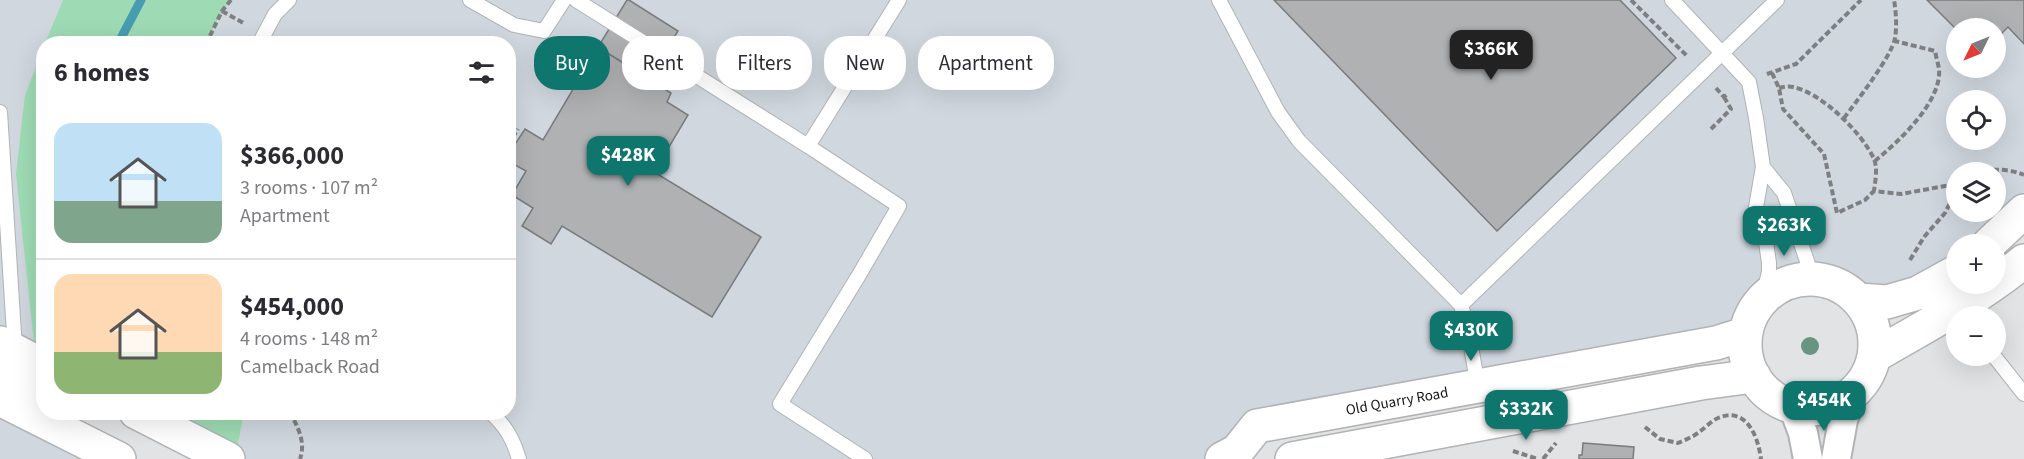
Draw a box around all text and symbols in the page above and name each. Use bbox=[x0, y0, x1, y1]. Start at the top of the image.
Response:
north arrow bbox=[1946, 18, 2006, 78]
map controls bbox=[1946, 18, 2006, 366]
pin: $366K bbox=[1449, 30, 1533, 81]
text: $366K bbox=[1464, 35, 1518, 63]
chip: Buy bbox=[534, 36, 610, 90]
chip: Rent bbox=[622, 36, 704, 90]
chip: Filters bbox=[716, 36, 812, 90]
chip: New bbox=[824, 36, 906, 90]
chip: Apartment bbox=[918, 36, 1054, 90]
text: 6 homes bbox=[54, 54, 149, 91]
icon: filters bbox=[465, 56, 498, 89]
button: locate bbox=[1946, 90, 2006, 150]
pin: $428K bbox=[586, 136, 670, 187]
text: $366,000 bbox=[240, 137, 344, 174]
text: $428K bbox=[601, 141, 655, 169]
icon: home bbox=[102, 147, 174, 219]
button: layers bbox=[1946, 162, 2006, 222]
text: 3 rooms · 107 m² bbox=[240, 174, 378, 202]
text: Apartment bbox=[240, 202, 330, 230]
pin: $263K bbox=[1742, 206, 1826, 257]
text: $263K bbox=[1757, 211, 1811, 239]
button: + bbox=[1946, 234, 2006, 294]
text: $454,000 bbox=[240, 288, 344, 325]
icon: home bbox=[102, 298, 174, 370]
button: − bbox=[1946, 306, 2006, 366]
pin: $430K bbox=[1429, 311, 1513, 362]
text: $430K bbox=[1444, 316, 1498, 344]
text: 4 rooms · 148 m² bbox=[240, 325, 378, 353]
text: Camelback Road bbox=[240, 353, 380, 381]
pin: $454K bbox=[1782, 381, 1866, 432]
street label: Old Quarry Road bbox=[1344, 382, 1450, 421]
text: $454K bbox=[1797, 386, 1851, 414]
pin: $332K bbox=[1484, 390, 1568, 441]
text: $332K bbox=[1499, 395, 1553, 423]

